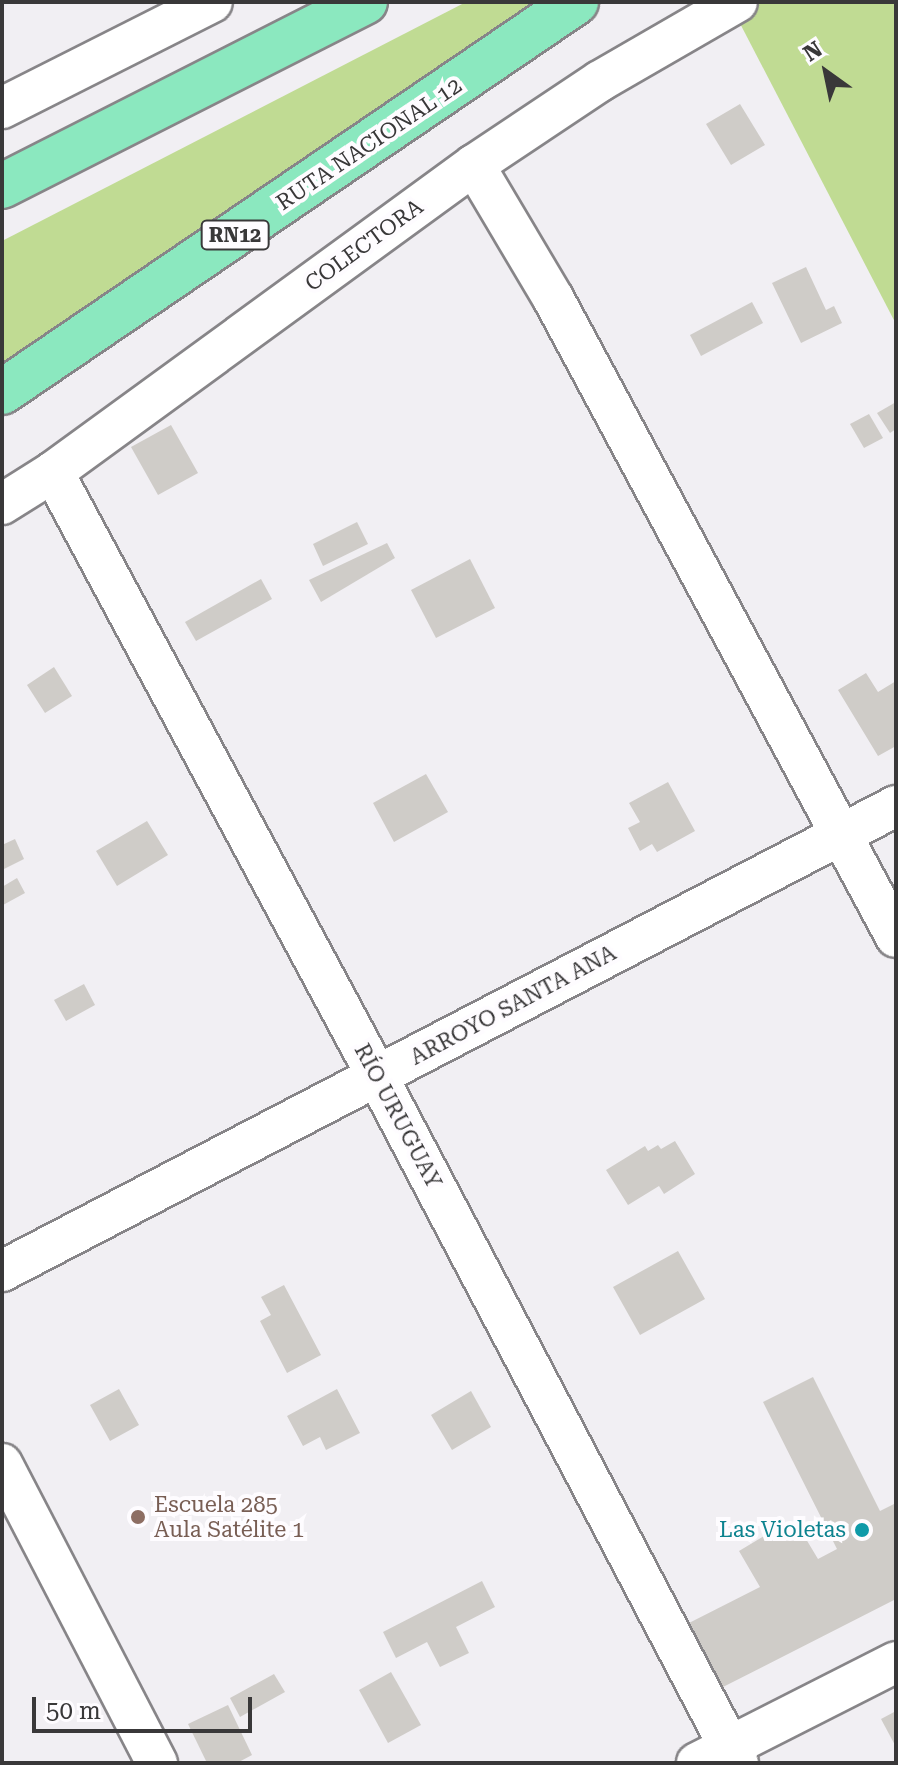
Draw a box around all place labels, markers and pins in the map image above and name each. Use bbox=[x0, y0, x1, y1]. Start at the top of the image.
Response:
place label: Escuela 285 Aula Satélite 1 bbox=[154, 1491, 304, 1542]
marker: Escuela 285 Aula Satélite 1 bbox=[129, 1508, 147, 1526]
place label: Las Violetas bbox=[719, 1517, 846, 1543]
marker: Las Violetas bbox=[853, 1521, 871, 1539]

